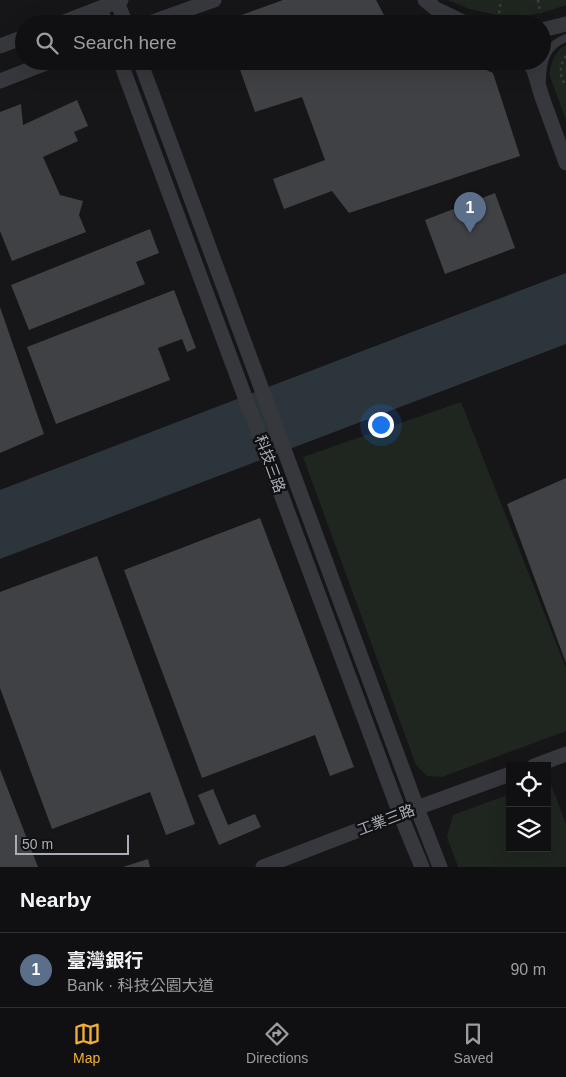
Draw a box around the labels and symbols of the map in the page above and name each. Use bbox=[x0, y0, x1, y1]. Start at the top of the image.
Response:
pin: 1 bbox=[454, 192, 486, 233]
your location bbox=[368, 412, 394, 438]
street label: 科技三路 bbox=[252, 433, 289, 495]
street label: 工業三路 bbox=[355, 801, 417, 838]
scale bar bbox=[15, 832, 129, 855]

